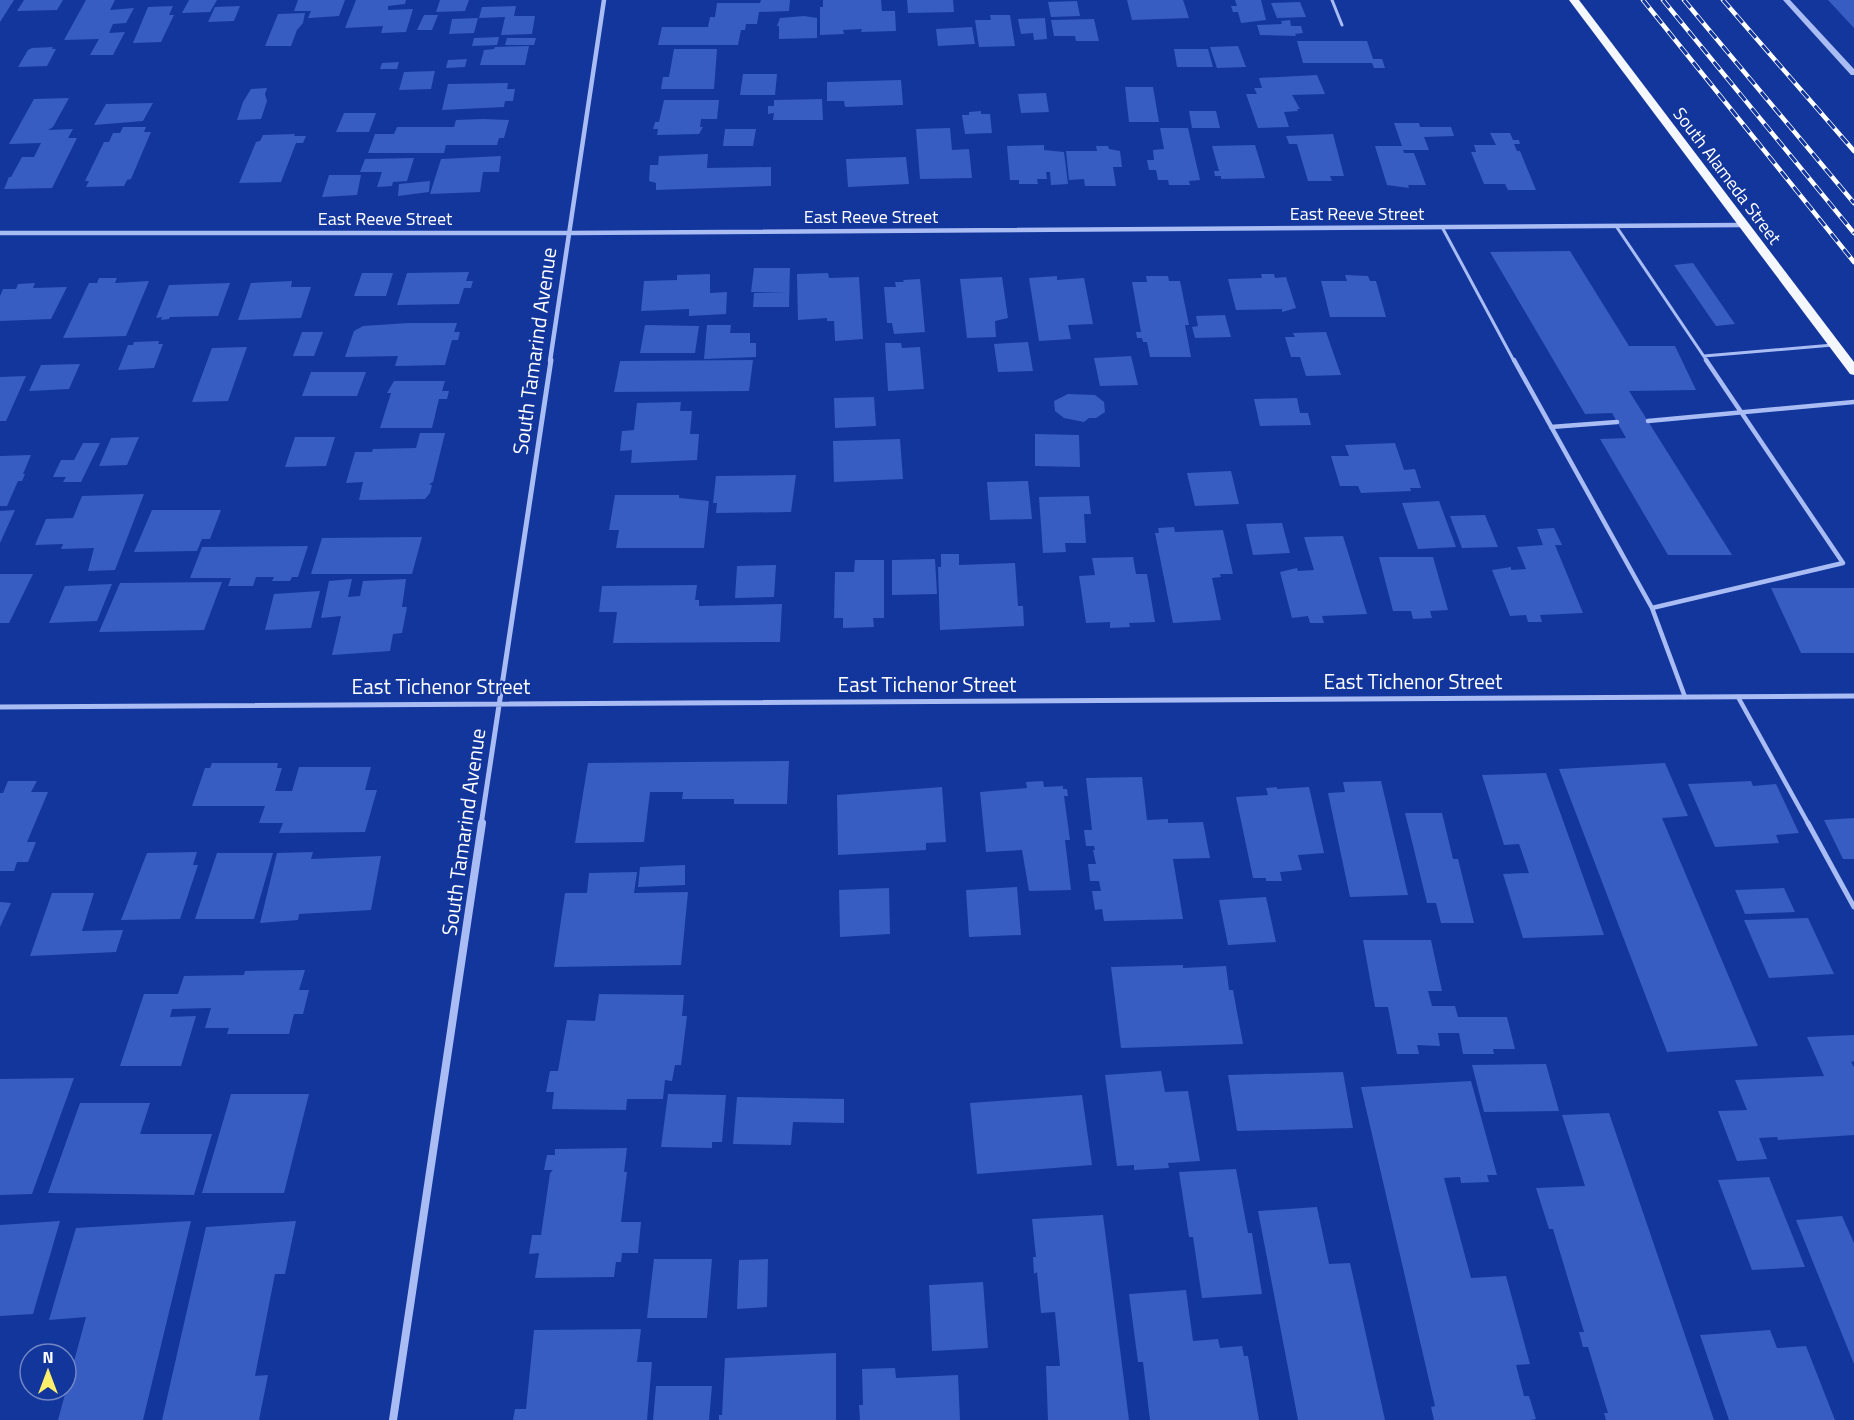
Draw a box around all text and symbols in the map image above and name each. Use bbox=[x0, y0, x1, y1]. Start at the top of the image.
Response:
street label: South Alameda Street bbox=[1667, 101, 1788, 251]
street label: East Reeve Street bbox=[1290, 200, 1425, 227]
street label: East Reeve Street bbox=[804, 203, 939, 230]
street label: East Reeve Street bbox=[318, 205, 453, 232]
street label: South Tamarind Avenue bbox=[504, 245, 564, 457]
street label: East Tichenor Street bbox=[1324, 665, 1503, 697]
street label: East Tichenor Street bbox=[838, 668, 1017, 700]
street label: East Tichenor Street bbox=[352, 670, 531, 702]
street label: South Tamarind Avenue bbox=[433, 726, 493, 938]
north arrow bbox=[18, 1342, 78, 1402]
text: N bbox=[42, 1345, 54, 1369]

